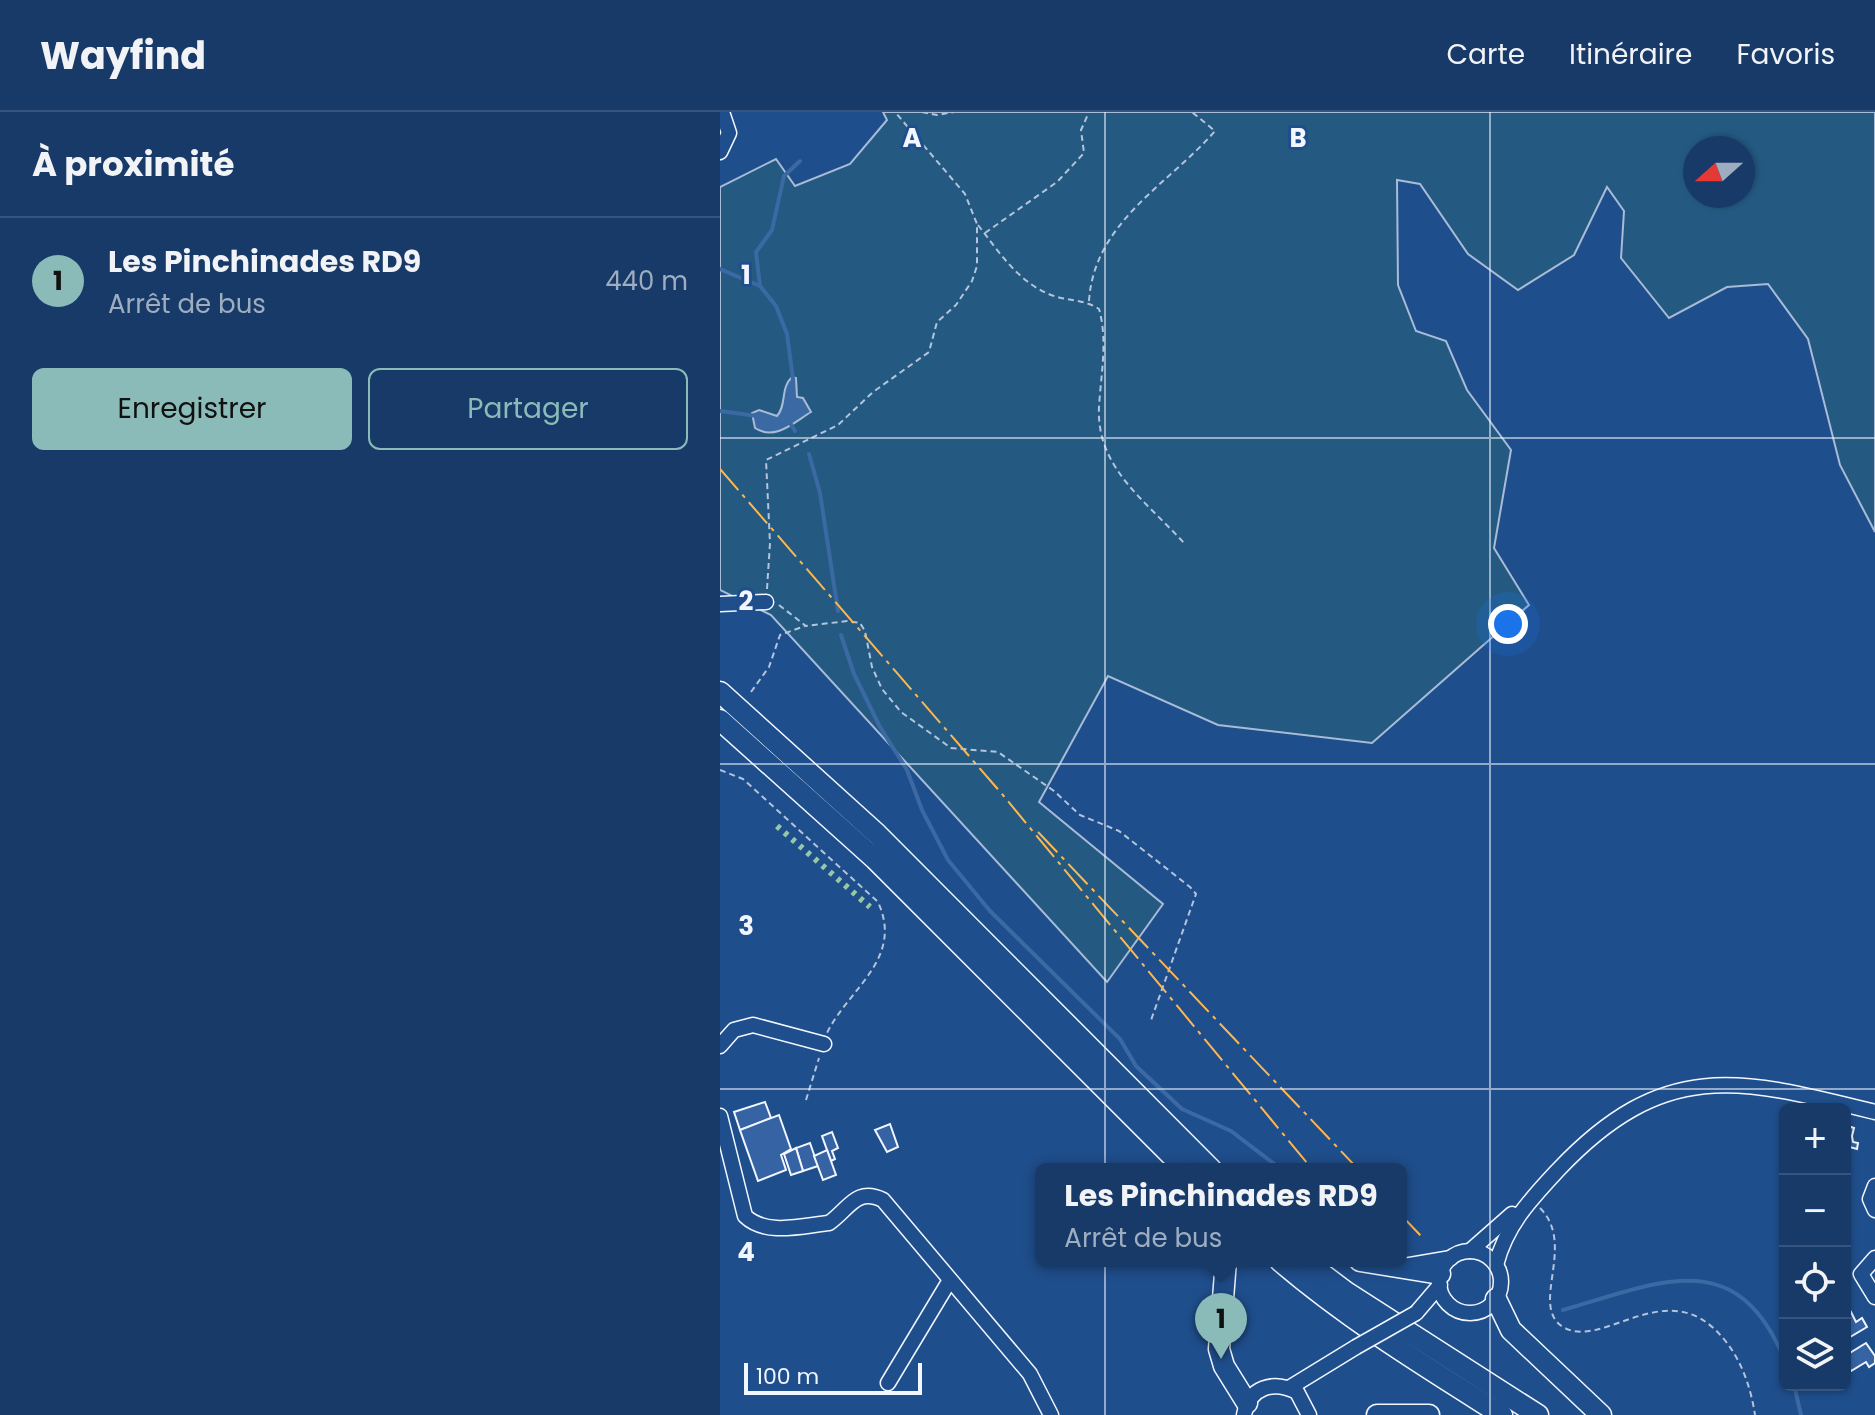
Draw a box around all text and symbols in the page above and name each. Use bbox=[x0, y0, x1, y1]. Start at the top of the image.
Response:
text: Wayfind bbox=[40, 29, 206, 82]
text: Carte bbox=[1447, 35, 1525, 74]
text: Itinéraire bbox=[1569, 35, 1692, 74]
text: Favoris bbox=[1736, 35, 1835, 74]
text: A bbox=[902, 120, 922, 156]
text: B bbox=[1289, 120, 1307, 156]
north arrow bbox=[1683, 136, 1755, 208]
text: À proximité bbox=[32, 140, 234, 188]
text: Les Pinchinades RD9 bbox=[108, 240, 421, 283]
text: 1 bbox=[741, 257, 751, 293]
text: 1 bbox=[53, 263, 63, 299]
text: 440 m bbox=[605, 263, 688, 299]
text: Arrêt de bus bbox=[108, 286, 266, 322]
button: Enregistrer bbox=[32, 368, 352, 450]
button: Partager bbox=[368, 368, 688, 450]
text: 2 bbox=[739, 583, 754, 619]
your location bbox=[1488, 604, 1528, 644]
text: 3 bbox=[738, 908, 754, 944]
map controls bbox=[1779, 1103, 1851, 1391]
button: + bbox=[1779, 1103, 1851, 1175]
popup bbox=[1035, 1163, 1407, 1267]
text: Les Pinchinades RD9 bbox=[1064, 1174, 1378, 1217]
button: − bbox=[1779, 1175, 1851, 1247]
text: Arrêt de bus bbox=[1064, 1220, 1222, 1256]
text: 4 bbox=[737, 1234, 755, 1270]
button: locate bbox=[1779, 1247, 1851, 1319]
pin: 1 bbox=[1195, 1293, 1247, 1359]
button: layers bbox=[1779, 1319, 1851, 1391]
scale bar bbox=[744, 1359, 922, 1395]
text: 100 m bbox=[756, 1361, 819, 1392]

